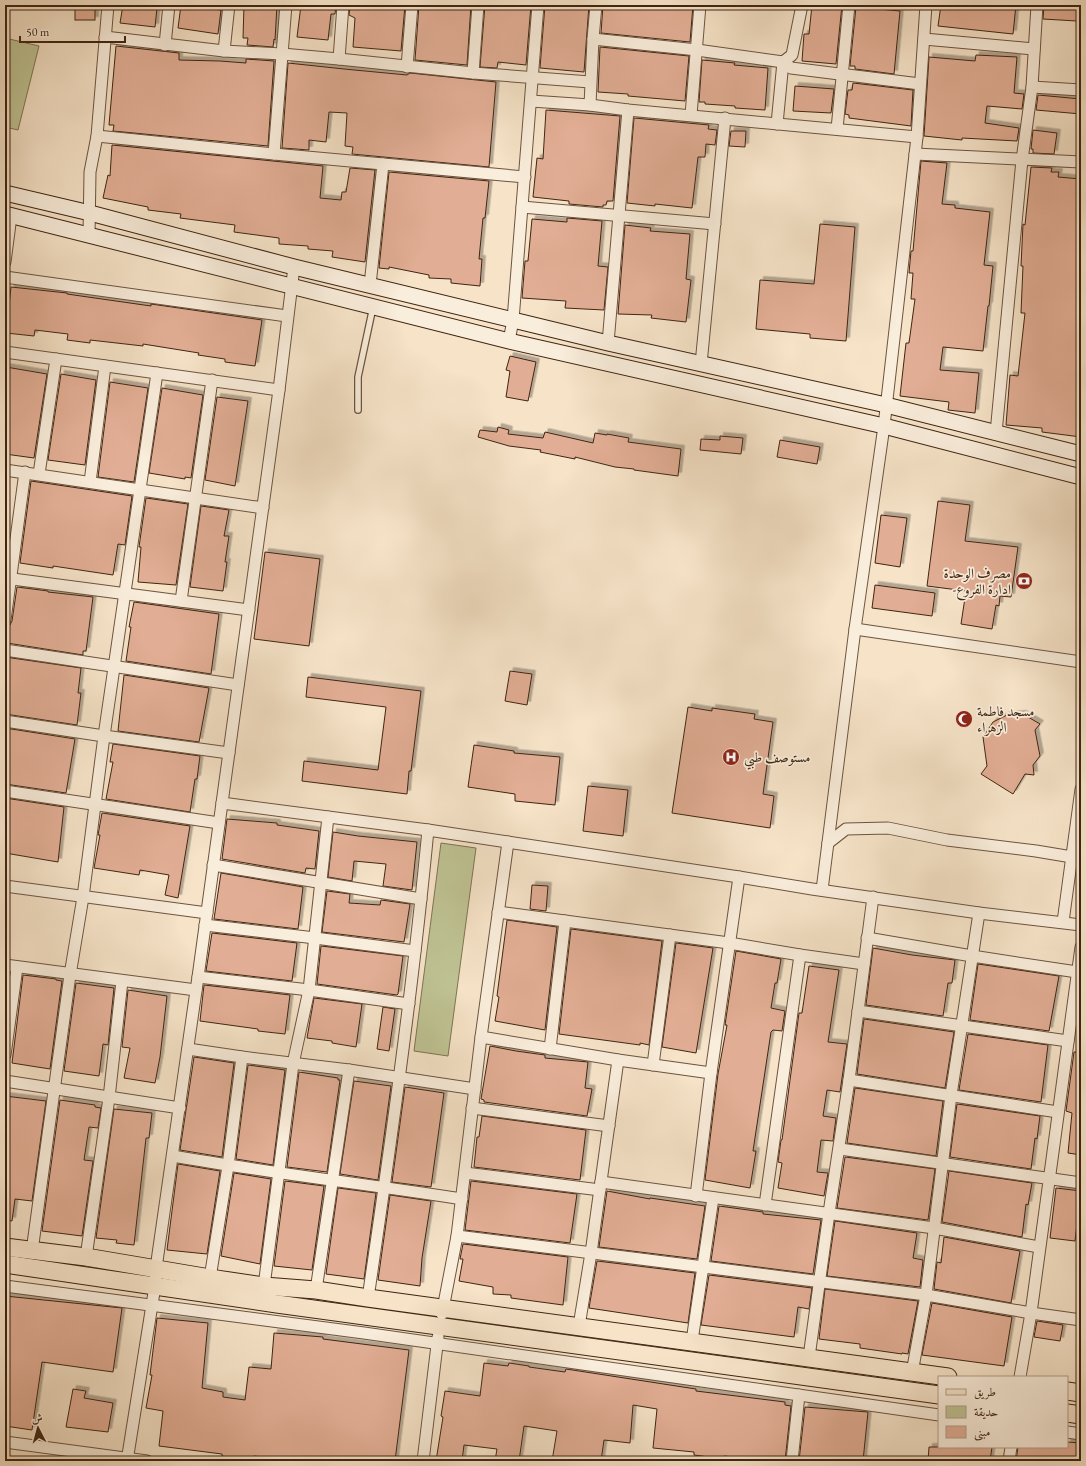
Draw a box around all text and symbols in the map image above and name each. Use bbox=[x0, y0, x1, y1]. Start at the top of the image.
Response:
scale bar bbox=[20, 18, 125, 44]
text: 50 m bbox=[26, 24, 50, 40]
place label: مصرف الوحدة -ادارة الفروع bbox=[944, 564, 1011, 601]
bank icon: مصرف الوحدة -ادارة الفروع bbox=[1014, 571, 1034, 591]
place label: مسجد فاطمة الزهراء bbox=[977, 702, 1034, 736]
mosque icon: مسجد فاطمة الزهراء bbox=[954, 709, 974, 729]
hospital icon: مستوصف طبي bbox=[721, 747, 741, 767]
place label: مستوصف طبي bbox=[744, 748, 810, 770]
legend bbox=[938, 1376, 1068, 1448]
text: طريق bbox=[974, 1384, 996, 1400]
text: حديقة bbox=[974, 1404, 998, 1420]
north arrow bbox=[18, 1408, 58, 1448]
text: ش bbox=[31, 1411, 43, 1426]
text: مبنى bbox=[974, 1424, 990, 1441]

